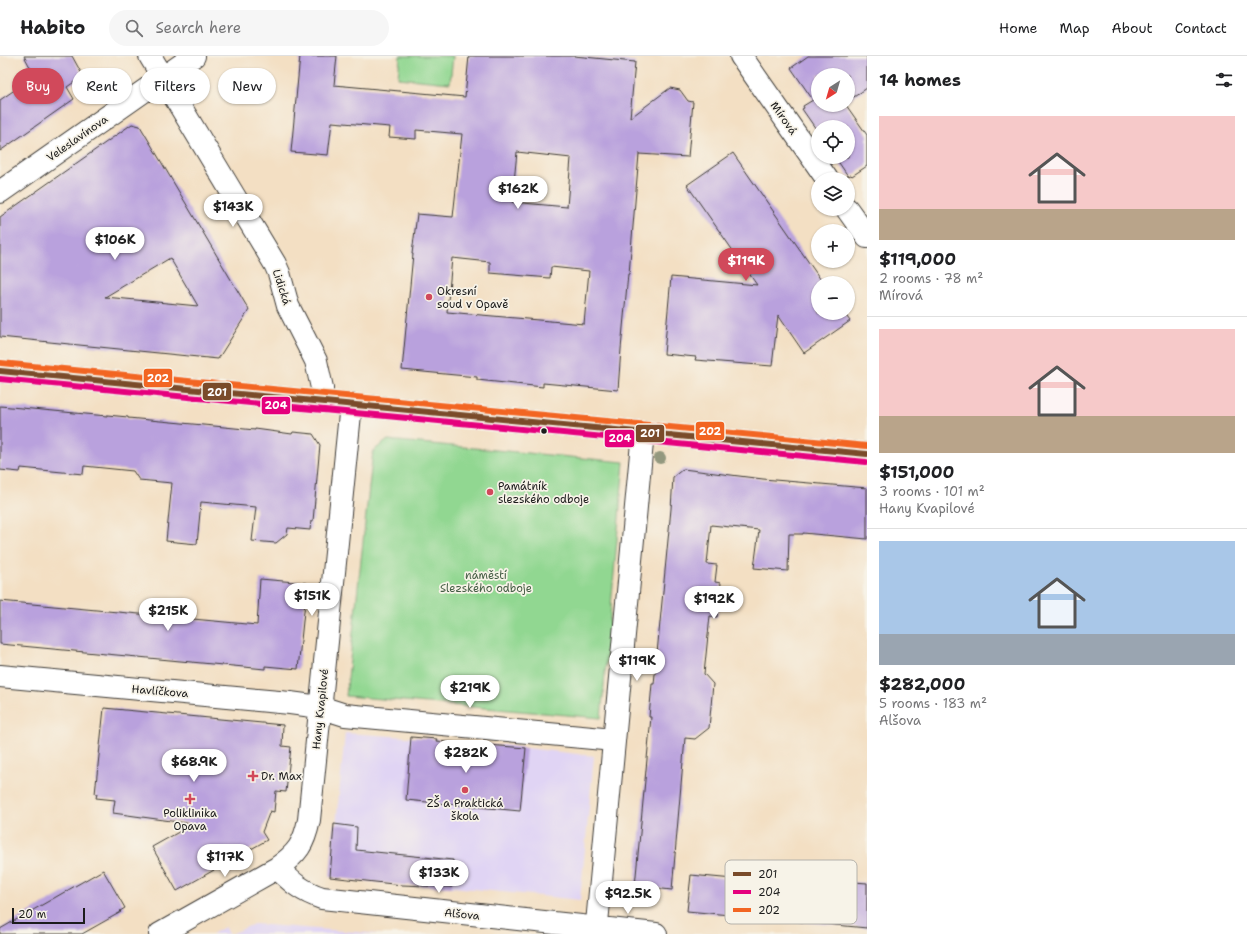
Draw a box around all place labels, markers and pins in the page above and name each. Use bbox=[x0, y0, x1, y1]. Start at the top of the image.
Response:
pin: $162K bbox=[490, 176, 546, 210]
pin: $143K bbox=[205, 194, 261, 228]
pin: $106K bbox=[87, 227, 143, 261]
pin: $119K bbox=[718, 248, 774, 282]
place label: Okresní soud v Opavě bbox=[437, 284, 508, 312]
marker: Okresní soud v Opavě bbox=[424, 292, 434, 302]
unlabelled marker bbox=[539, 426, 549, 436]
place label: Památník slezského odboje bbox=[498, 479, 589, 507]
marker: Památník slezského odboje bbox=[485, 487, 495, 497]
pin: $151K bbox=[284, 583, 340, 617]
pin: $192K bbox=[686, 586, 742, 620]
pin: $215K bbox=[140, 598, 196, 632]
pin: $119K bbox=[609, 648, 665, 682]
pin: $219K bbox=[442, 675, 498, 709]
pin: $282K bbox=[438, 740, 494, 774]
pin: $68.9K bbox=[161, 749, 227, 783]
place label: Dr. Max bbox=[261, 769, 302, 784]
marker: Dr. Max bbox=[248, 771, 258, 781]
marker: ZŠ a Praktická škola bbox=[460, 785, 470, 795]
marker: Poliklinika Opava bbox=[184, 793, 196, 805]
place label: ZŠ a Praktická škola bbox=[427, 795, 503, 824]
place label: Poliklinika Opava bbox=[163, 806, 217, 834]
pin: $117K bbox=[197, 844, 253, 878]
pin: $133K bbox=[411, 860, 467, 894]
pin: $92.5K bbox=[595, 881, 661, 915]

